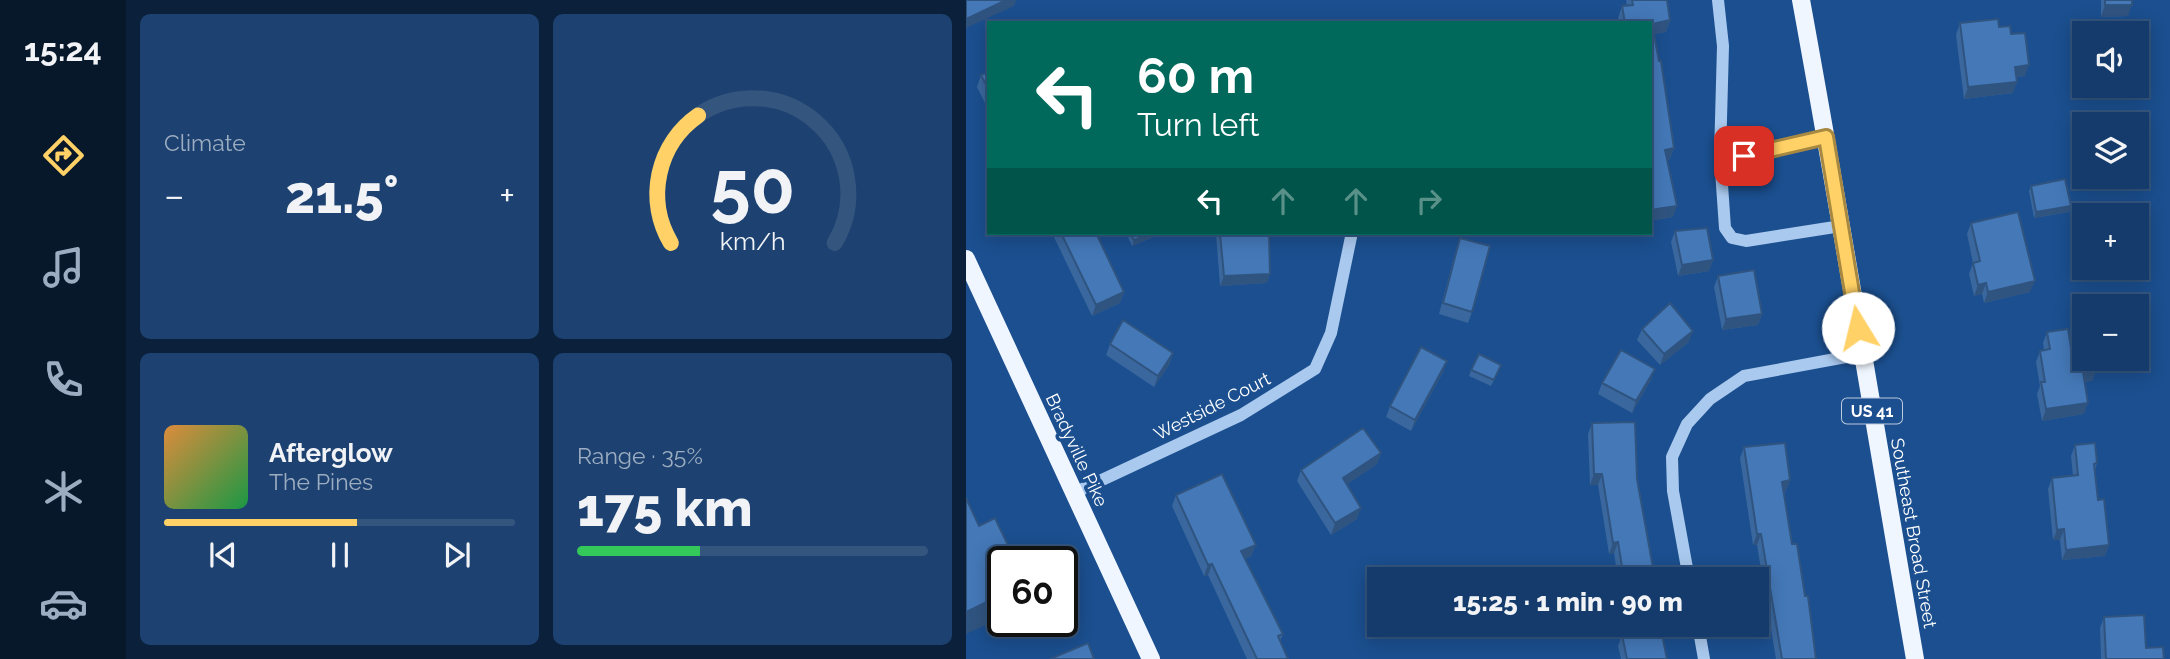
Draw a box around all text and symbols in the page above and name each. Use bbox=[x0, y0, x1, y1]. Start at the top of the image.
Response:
map controls bbox=[2072, 21, 2149, 371]
button: sound bbox=[2072, 21, 2149, 98]
text: 15:24 bbox=[24, 31, 102, 68]
text: 60 m bbox=[1137, 47, 1254, 104]
icon: left bbox=[1022, 49, 1113, 140]
text: Turn left bbox=[1137, 106, 1259, 143]
button: layers bbox=[2072, 112, 2149, 189]
pin bbox=[1714, 126, 1774, 186]
text: Climate bbox=[164, 129, 246, 156]
icon: directions bbox=[39, 131, 88, 180]
icon: arrive bbox=[1725, 137, 1763, 175]
text: 50 bbox=[710, 145, 795, 230]
text: 21.5° bbox=[285, 164, 399, 225]
text: − bbox=[164, 173, 184, 218]
text: + bbox=[499, 173, 515, 218]
icon: left bbox=[1191, 182, 1229, 220]
icon: ahead bbox=[1264, 182, 1302, 220]
icon: ahead bbox=[1337, 182, 1375, 220]
icon: right bbox=[1410, 182, 1448, 220]
button: + bbox=[2072, 203, 2149, 280]
text: km/h bbox=[720, 225, 785, 255]
icon: music bbox=[39, 243, 88, 292]
position arrow bbox=[1821, 291, 1895, 365]
button: − bbox=[2072, 294, 2149, 371]
icon: phone bbox=[39, 355, 88, 404]
street label: Westside Court bbox=[1150, 368, 1274, 444]
street label: Bradyville Pike bbox=[1042, 390, 1113, 510]
road number: US 41 bbox=[1842, 398, 1902, 424]
street label: Southeast Broad Street bbox=[1887, 436, 1941, 630]
text: Afterglow bbox=[269, 438, 393, 468]
text: Range · 35% bbox=[577, 442, 703, 469]
icon: climate bbox=[39, 467, 88, 516]
text: The Pines bbox=[269, 468, 373, 495]
text: 175 km bbox=[577, 477, 753, 538]
icon: previous bbox=[204, 536, 242, 574]
icon: pause bbox=[321, 536, 359, 574]
icon: next bbox=[438, 536, 476, 574]
speed limit sign: 60 bbox=[987, 546, 1078, 637]
icon: car bbox=[39, 579, 88, 628]
text: 15:25 · 1 min · 90 m bbox=[1453, 587, 1683, 617]

